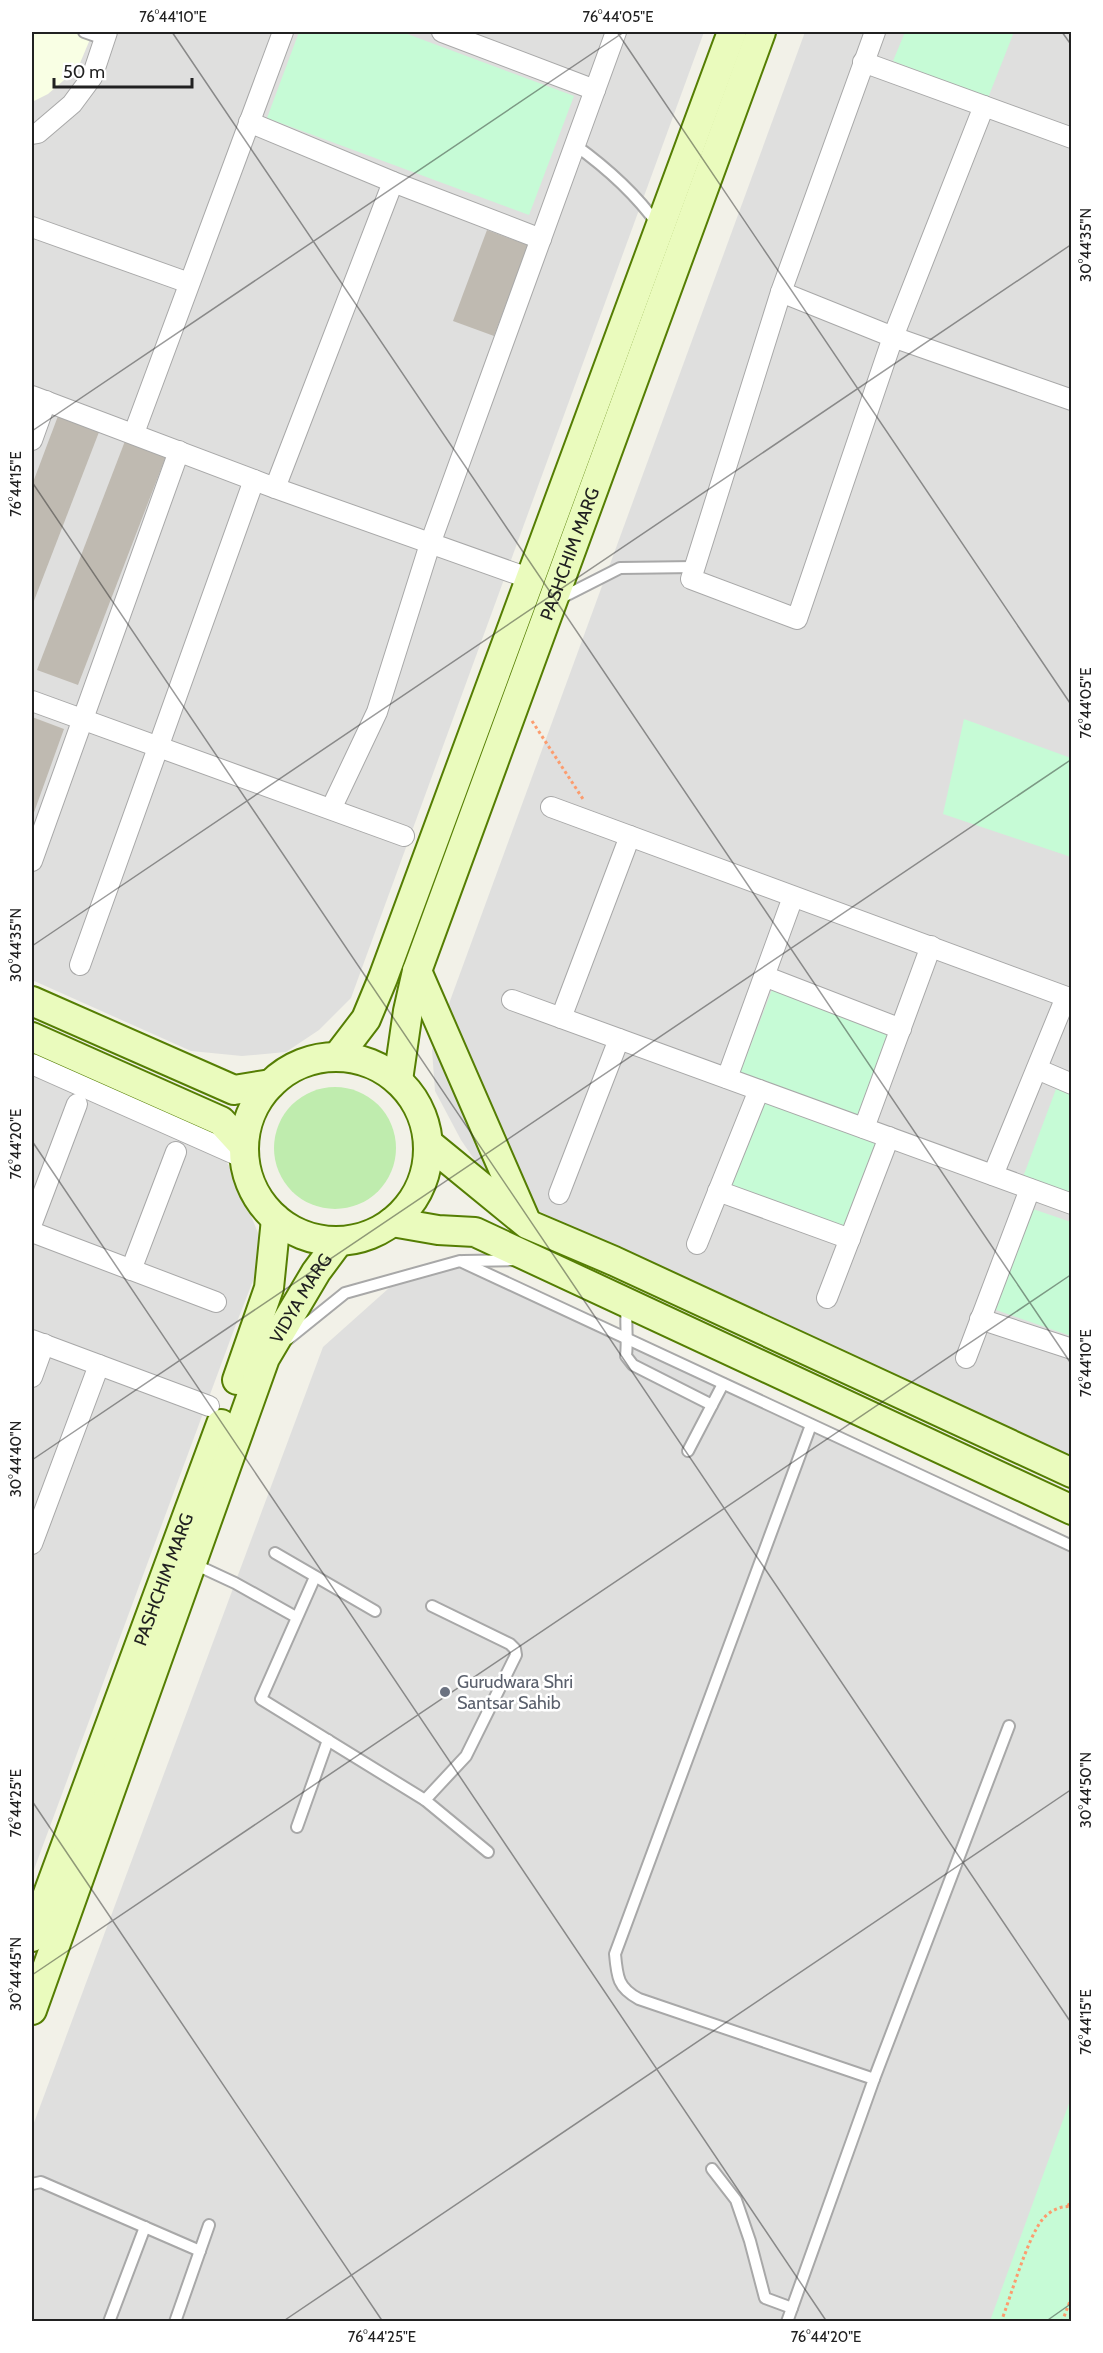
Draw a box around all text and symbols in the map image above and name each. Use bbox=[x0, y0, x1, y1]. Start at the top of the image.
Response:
text: 76°44'10"E bbox=[139, 8, 207, 26]
text: 76°44'05"E bbox=[583, 8, 653, 26]
scale bar bbox=[54, 51, 192, 89]
text: 50 m bbox=[63, 61, 105, 83]
text: 30°44'35"N bbox=[1077, 208, 1095, 282]
text: 76°44'15"E bbox=[7, 451, 25, 517]
street label: PASHCHIM MARG bbox=[535, 485, 604, 623]
text: 76°44'05"E bbox=[1077, 668, 1095, 738]
text: 30°44'35"N bbox=[7, 908, 25, 982]
text: 76°44'20"E bbox=[7, 1109, 25, 1179]
street label: VIDYA MARG bbox=[265, 1249, 337, 1347]
text: 76°44'10"E bbox=[1077, 1329, 1095, 1397]
text: 30°44'40"N bbox=[7, 1421, 25, 1497]
street label: PASHCHIM MARG bbox=[129, 1510, 198, 1649]
place label: Gurudwara Shri Santsar Sahib bbox=[457, 1671, 573, 1714]
marker: Gurudwara Shri Santsar Sahib bbox=[438, 1685, 452, 1699]
text: 30°44'50"N bbox=[1077, 1752, 1095, 1828]
text: 76°44'25"E bbox=[7, 1769, 25, 1837]
text: 30°44'45"N bbox=[7, 1937, 25, 2011]
text: 76°44'15"E bbox=[1077, 1989, 1095, 2055]
text: 76°44'25"E bbox=[348, 2328, 416, 2346]
text: 76°44'20"E bbox=[791, 2328, 861, 2346]

